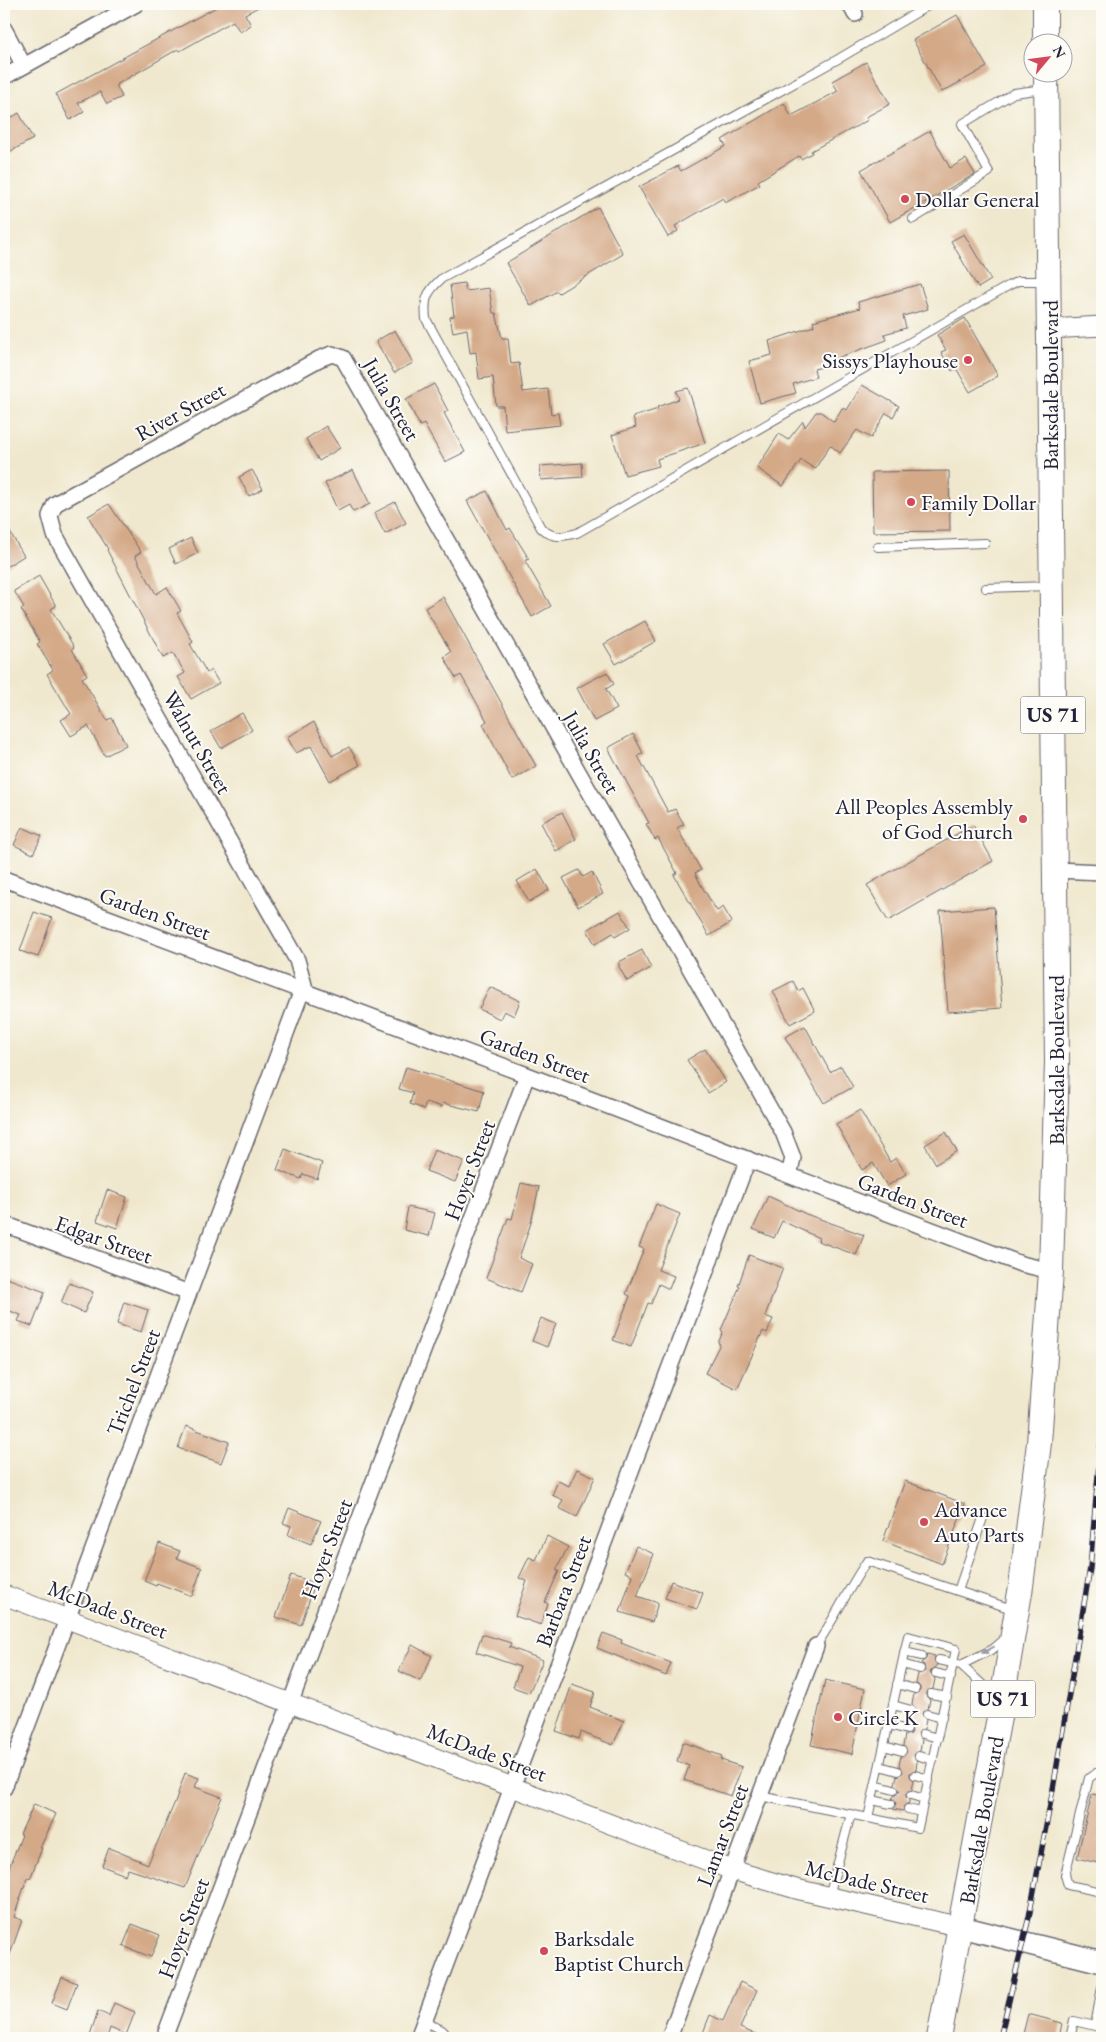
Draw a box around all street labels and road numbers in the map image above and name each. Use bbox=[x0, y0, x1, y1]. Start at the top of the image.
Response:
street label: Barksdale Boulevard bbox=[1036, 299, 1065, 470]
street label: Julia Street bbox=[355, 351, 427, 446]
street label: River Street bbox=[130, 375, 231, 448]
street label: Walnut Street bbox=[156, 685, 239, 799]
road number: US 71 bbox=[1020, 696, 1086, 734]
street label: Julia Street bbox=[555, 704, 627, 799]
street label: Garden Street bbox=[95, 880, 214, 947]
street label: Barksdale Boulevard bbox=[1042, 974, 1071, 1145]
street label: Garden Street bbox=[475, 1021, 594, 1090]
street label: Hoyer Street bbox=[437, 1115, 502, 1225]
street label: Garden Street bbox=[853, 1166, 972, 1235]
street label: Edgar Street bbox=[51, 1209, 157, 1270]
street label: Trichel Street bbox=[100, 1325, 167, 1440]
street label: Hoyer Street bbox=[294, 1494, 359, 1604]
street label: Barbara Street bbox=[529, 1531, 598, 1651]
street label: McDade Street bbox=[44, 1573, 172, 1646]
road number: US 71 bbox=[970, 1680, 1036, 1718]
street label: McDade Street bbox=[423, 1716, 551, 1789]
street label: Barksdale Boulevard bbox=[952, 1733, 1011, 1907]
street label: Lamar Street bbox=[690, 1780, 755, 1891]
street label: McDade Street bbox=[802, 1853, 932, 1910]
street label: Hoyer Street bbox=[151, 1873, 216, 1983]

